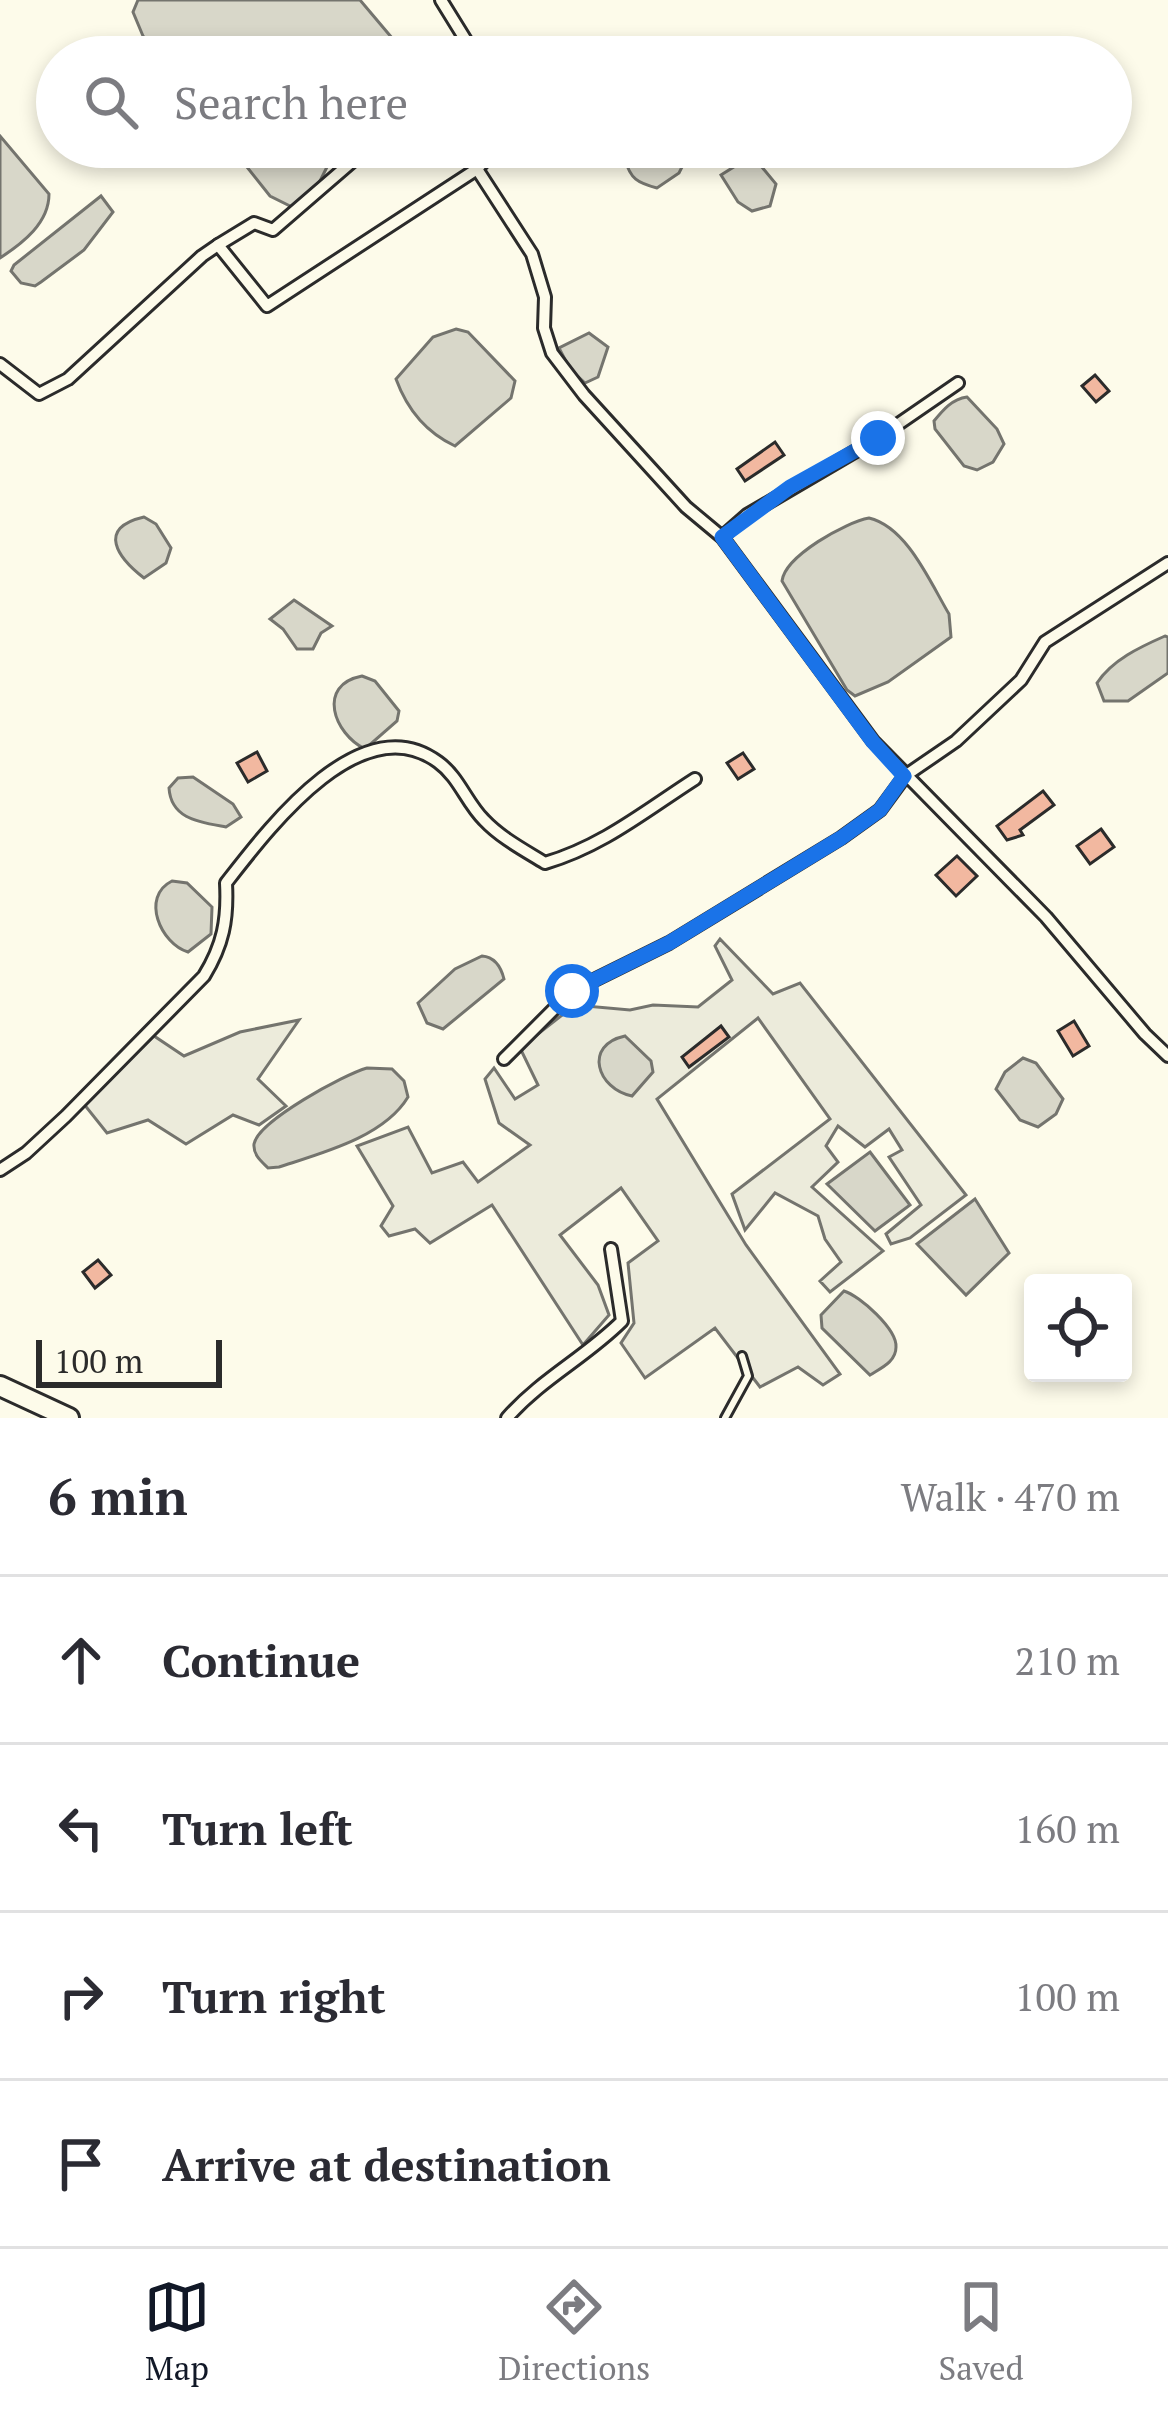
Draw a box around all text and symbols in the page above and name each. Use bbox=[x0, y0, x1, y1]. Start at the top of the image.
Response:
search box bbox=[36, 36, 1132, 168]
icon: search bbox=[78, 69, 144, 135]
text: Search here bbox=[174, 72, 408, 132]
route end bbox=[851, 411, 905, 465]
route start bbox=[545, 964, 599, 1018]
map controls bbox=[1024, 1274, 1132, 1382]
button: locate bbox=[1024, 1274, 1132, 1382]
scale bar bbox=[36, 1334, 222, 1387]
text: 100 m bbox=[54, 1339, 143, 1382]
text: 6 min bbox=[48, 1462, 188, 1530]
text: Walk · 470 m bbox=[901, 1470, 1120, 1522]
icon: ahead bbox=[48, 1627, 114, 1693]
text: Continue bbox=[162, 1630, 360, 1690]
text: 210 m bbox=[1015, 1634, 1120, 1686]
icon: left bbox=[48, 1795, 114, 1861]
text: Turn left bbox=[162, 1798, 353, 1858]
text: 160 m bbox=[1015, 1802, 1120, 1854]
icon: right bbox=[48, 1963, 114, 2029]
text: Turn right bbox=[162, 1966, 386, 2026]
text: 100 m bbox=[1015, 1970, 1120, 2022]
icon: arrive bbox=[48, 2131, 114, 2197]
text: Arrive at destination bbox=[162, 2134, 611, 2194]
tab: Map bbox=[144, 2274, 210, 2389]
tab: Directions bbox=[498, 2274, 650, 2389]
tab: Saved bbox=[939, 2274, 1024, 2389]

